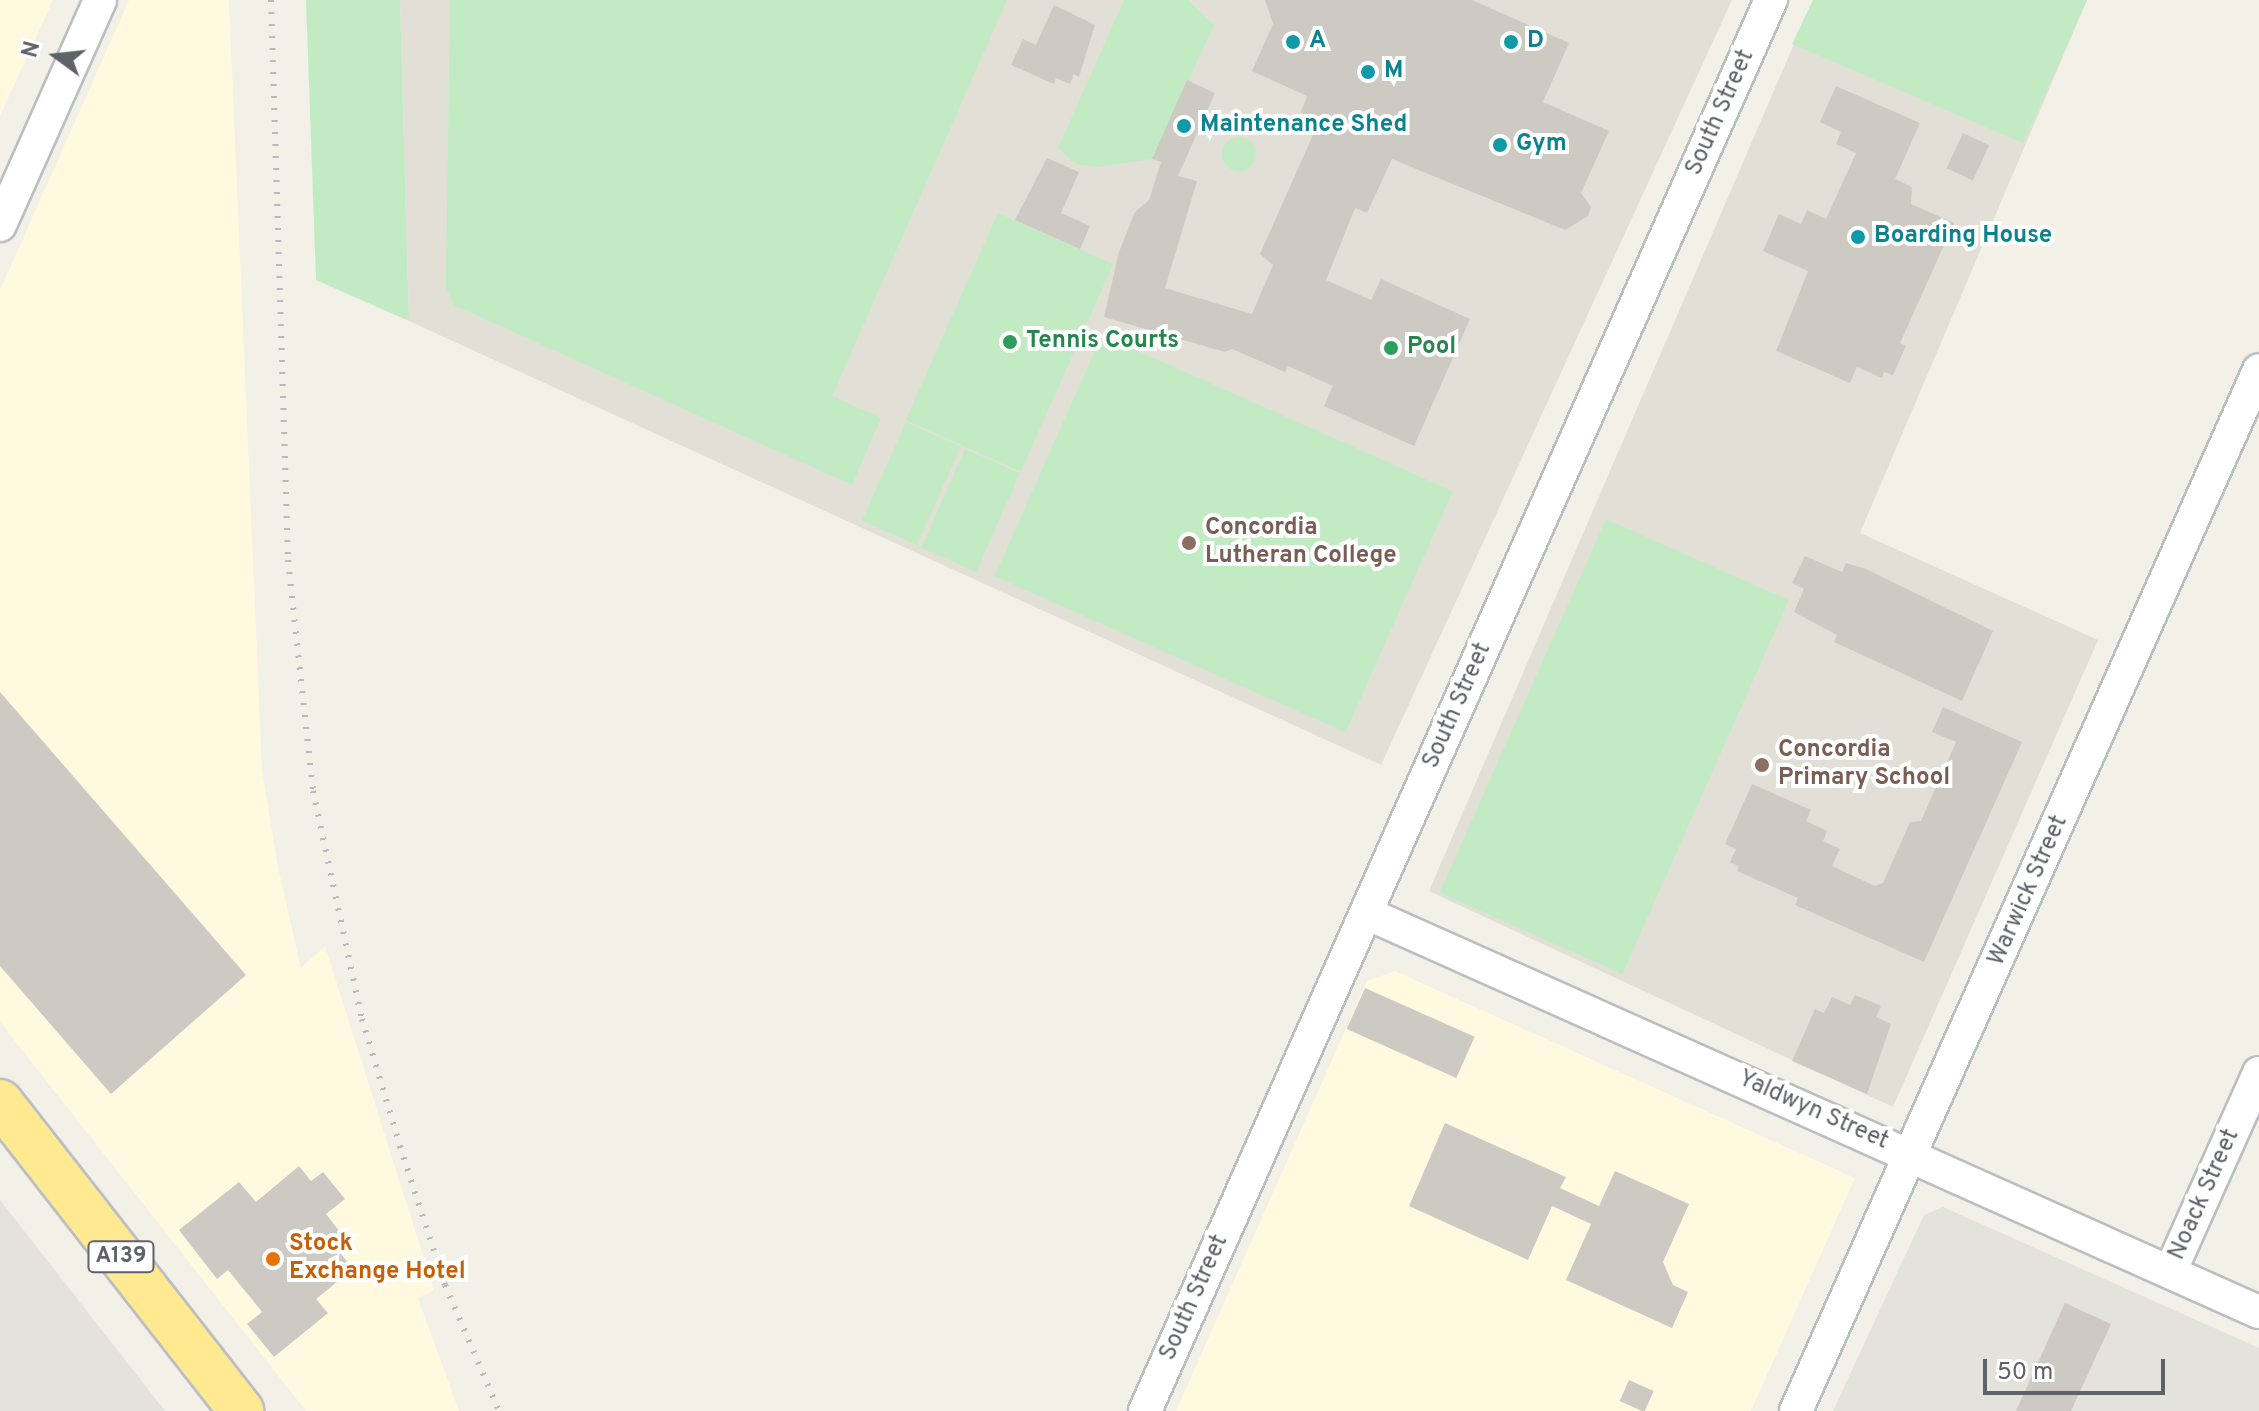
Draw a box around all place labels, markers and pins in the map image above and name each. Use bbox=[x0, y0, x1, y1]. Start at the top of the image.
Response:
place label: A bbox=[1309, 28, 1326, 56]
place label: D bbox=[1527, 28, 1544, 56]
marker: A bbox=[1284, 33, 1302, 51]
marker: D bbox=[1502, 33, 1520, 51]
place label: M bbox=[1384, 58, 1403, 86]
marker: M bbox=[1359, 63, 1377, 81]
place label: Maintenance Shed bbox=[1200, 112, 1407, 140]
marker: Maintenance Shed bbox=[1175, 117, 1193, 135]
place label: Gym bbox=[1516, 131, 1567, 159]
marker: Gym bbox=[1491, 136, 1509, 154]
place label: Boarding House bbox=[1874, 223, 2052, 251]
marker: Boarding House bbox=[1849, 228, 1867, 246]
place label: Tennis Courts bbox=[1026, 328, 1179, 356]
marker: Tennis Courts bbox=[1001, 333, 1019, 351]
place label: Pool bbox=[1407, 334, 1456, 362]
marker: Pool bbox=[1382, 339, 1400, 357]
place label: Concordia Lutheran College bbox=[1205, 515, 1397, 571]
marker: Concordia Lutheran College bbox=[1180, 534, 1198, 552]
place label: Concordia Primary School bbox=[1778, 737, 1950, 793]
marker: Concordia Primary School bbox=[1753, 756, 1771, 774]
place label: Stock Exchange Hotel bbox=[289, 1231, 466, 1287]
marker: Stock Exchange Hotel bbox=[264, 1250, 282, 1268]

